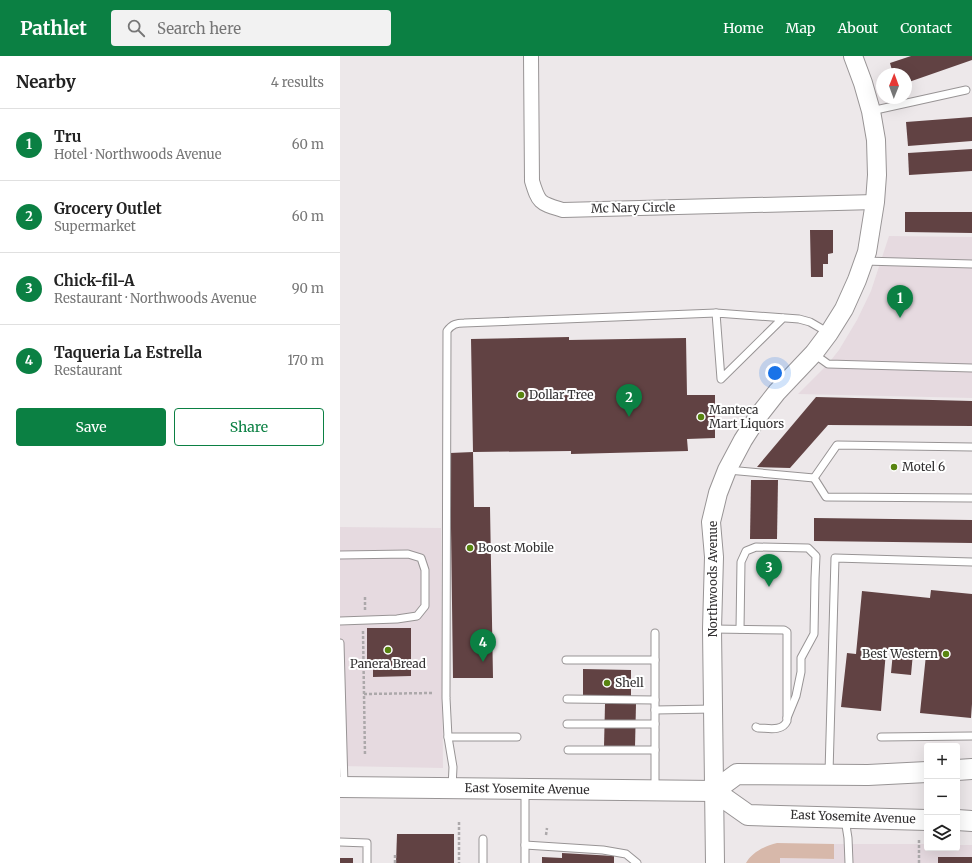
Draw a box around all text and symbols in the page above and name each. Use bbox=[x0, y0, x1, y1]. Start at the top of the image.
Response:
search box bbox=[111, 10, 391, 46]
text: Pathlet bbox=[20, 16, 87, 40]
icon: search bbox=[125, 17, 147, 39]
text: Search here bbox=[157, 19, 241, 38]
text: Home bbox=[723, 19, 764, 37]
text: Map bbox=[786, 19, 815, 37]
text: About bbox=[837, 19, 878, 37]
text: Contact bbox=[900, 19, 952, 37]
north arrow bbox=[876, 68, 912, 104]
text: Nearby bbox=[16, 71, 76, 93]
text: 4 results bbox=[271, 74, 324, 91]
text: Tru bbox=[54, 127, 81, 146]
text: 1 bbox=[26, 136, 32, 153]
text: 60 m bbox=[292, 136, 324, 153]
text: Hotel · Northwoods Avenue bbox=[54, 146, 222, 163]
text: Grocery Outlet bbox=[54, 199, 162, 218]
street label: Mc Nary Circle bbox=[591, 199, 675, 216]
text: 2 bbox=[25, 208, 33, 225]
text: 60 m bbox=[292, 208, 324, 225]
text: Supermarket bbox=[54, 218, 136, 235]
text: Chick-fil-A bbox=[54, 271, 135, 290]
text: 3 bbox=[25, 280, 33, 297]
text: 90 m bbox=[292, 280, 324, 297]
pin: 1 bbox=[887, 285, 913, 318]
text: Restaurant · Northwoods Avenue bbox=[54, 290, 256, 307]
text: Taqueria La Estrella bbox=[54, 343, 202, 362]
text: 4 bbox=[25, 352, 33, 369]
text: 170 m bbox=[287, 352, 324, 369]
text: Restaurant bbox=[54, 362, 122, 379]
your location bbox=[765, 363, 785, 383]
pin: 2 bbox=[616, 384, 642, 417]
place label: Dollar Tree bbox=[529, 387, 593, 402]
marker: Dollar Tree bbox=[516, 390, 526, 400]
place label: Manteca Mart Liquors bbox=[709, 402, 784, 431]
button: Save bbox=[16, 408, 166, 446]
button: Share bbox=[174, 408, 324, 446]
marker: Manteca Mart Liquors bbox=[696, 412, 706, 422]
place label: Motel 6 bbox=[902, 459, 945, 474]
marker: Motel 6 bbox=[889, 462, 899, 472]
street label: Northwoods Avenue bbox=[705, 521, 720, 637]
place label: Boost Mobile bbox=[478, 540, 554, 555]
marker: Boost Mobile bbox=[465, 543, 475, 553]
pin: 3 bbox=[756, 554, 782, 587]
pin: 4 bbox=[470, 629, 496, 662]
marker: Panera Bread bbox=[383, 645, 393, 655]
place label: Best Western bbox=[862, 646, 938, 661]
marker: Best Western bbox=[941, 649, 951, 659]
place label: Panera Bread bbox=[350, 656, 426, 671]
place label: Shell bbox=[615, 675, 644, 690]
marker: Shell bbox=[602, 678, 612, 688]
map controls bbox=[924, 743, 960, 851]
button: + bbox=[924, 743, 960, 779]
button: − bbox=[924, 779, 960, 815]
street label: East Yosemite Avenue bbox=[464, 780, 590, 797]
street label: East Yosemite Avenue bbox=[790, 807, 916, 826]
button: layers bbox=[924, 815, 960, 851]

